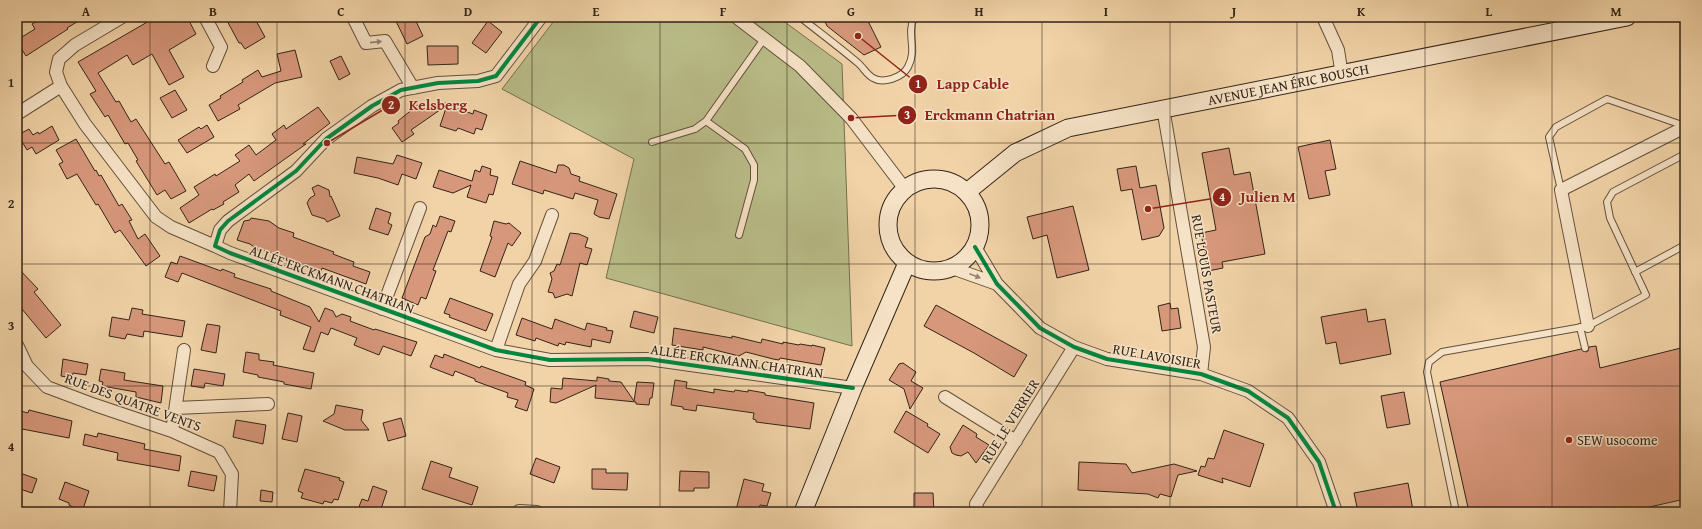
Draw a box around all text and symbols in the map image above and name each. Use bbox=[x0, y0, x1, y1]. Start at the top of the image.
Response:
text: A bbox=[82, 2, 91, 21]
text: B bbox=[209, 2, 217, 21]
text: C bbox=[337, 2, 345, 21]
text: D bbox=[464, 2, 472, 21]
text: E bbox=[593, 2, 600, 21]
text: F bbox=[720, 2, 727, 21]
text: G bbox=[847, 2, 855, 21]
text: H bbox=[974, 2, 984, 21]
text: I bbox=[1104, 2, 1108, 21]
text: J bbox=[1230, 2, 1237, 21]
text: K bbox=[1357, 2, 1366, 21]
text: L bbox=[1486, 2, 1493, 21]
text: M bbox=[1610, 2, 1622, 21]
one-way arrow bbox=[370, 39, 382, 45]
street label: AVENUE JEAN ÉRIC BOUSCH bbox=[1206, 58, 1371, 110]
callout: Lapp Cable bbox=[908, 70, 1017, 97]
text: 1 bbox=[8, 73, 14, 92]
text: Lapp Cable bbox=[937, 73, 1009, 94]
text: 1 bbox=[915, 75, 921, 92]
callout: Kelsberg bbox=[381, 92, 475, 119]
text: Kelsberg bbox=[409, 94, 467, 115]
text: 2 bbox=[388, 96, 394, 113]
callout: Erckmann Chatrian bbox=[897, 101, 1063, 128]
text: Erckmann Chatrian bbox=[925, 104, 1055, 125]
text: 3 bbox=[904, 106, 910, 123]
callout: Julien M bbox=[1212, 184, 1304, 211]
text: Julien M bbox=[1237, 186, 1296, 207]
text: 4 bbox=[1219, 188, 1225, 205]
text: 2 bbox=[8, 194, 15, 213]
street label: RUE LOUIS PASTEUR bbox=[1187, 213, 1227, 336]
street label: ALLÉE ERCKMANN CHATRIAN bbox=[247, 240, 417, 318]
one-way arrow bbox=[969, 273, 981, 279]
text: 3 bbox=[8, 316, 14, 335]
street label: RUE LAVOISIER bbox=[1111, 338, 1204, 374]
street label: ALLÉE ERCKMANN CHATRIAN bbox=[649, 339, 825, 383]
street label: RUE DES QUATRE VENTS bbox=[62, 368, 204, 436]
street label: RUE LE VERRIER bbox=[976, 374, 1044, 467]
place label: SEW usocome bbox=[1577, 430, 1658, 450]
marker: SEW usocome bbox=[1564, 435, 1574, 445]
text: 4 bbox=[8, 437, 15, 456]

